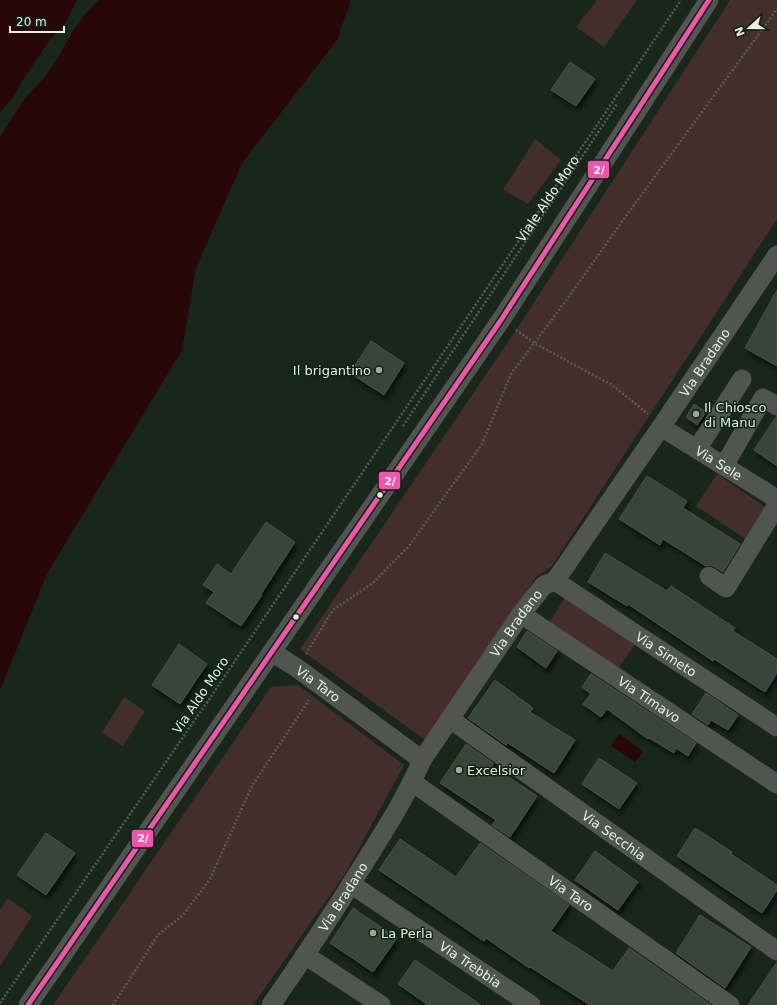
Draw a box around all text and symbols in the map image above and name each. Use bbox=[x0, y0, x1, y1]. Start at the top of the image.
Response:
scale bar bbox=[10, 8, 64, 34]
north arrow bbox=[729, 8, 769, 48]
text: 20 m bbox=[16, 15, 47, 29]
text: N bbox=[732, 25, 748, 38]
street label: Viale Aldo Moro bbox=[513, 153, 582, 245]
line badge: 2/ bbox=[587, 160, 610, 179]
text: 2/ bbox=[593, 164, 606, 177]
street label: Via Bradano bbox=[677, 326, 733, 400]
place label: Il brigantino bbox=[293, 363, 371, 378]
marker: Il brigantino bbox=[374, 365, 384, 375]
place label: Il Chiosco di Manu bbox=[704, 400, 766, 430]
marker: Il Chiosco di Manu bbox=[691, 409, 701, 419]
street label: Via Sele bbox=[692, 443, 745, 483]
line badge: 2/ bbox=[378, 471, 401, 490]
text: 2/ bbox=[384, 475, 397, 488]
unlabelled marker bbox=[375, 490, 385, 500]
street label: Via Bradano bbox=[487, 587, 545, 660]
unlabelled marker bbox=[291, 612, 301, 622]
street label: Via Simeto bbox=[632, 629, 699, 680]
street label: Via Aldo Moro bbox=[169, 654, 232, 737]
street label: Via Taro bbox=[293, 663, 343, 705]
street label: Via Timavo bbox=[615, 673, 683, 726]
place label: Excelsior bbox=[467, 763, 526, 778]
marker: Excelsior bbox=[454, 765, 464, 775]
street label: Via Secchia bbox=[579, 808, 648, 863]
line badge: 2/ bbox=[131, 829, 154, 848]
text: 2/ bbox=[137, 832, 150, 845]
street label: Via Bradano bbox=[316, 860, 371, 934]
street label: Via Taro bbox=[545, 873, 596, 915]
place label: La Perla bbox=[381, 926, 433, 941]
marker: La Perla bbox=[368, 928, 378, 938]
street label: Via Trebbia bbox=[436, 939, 504, 991]

